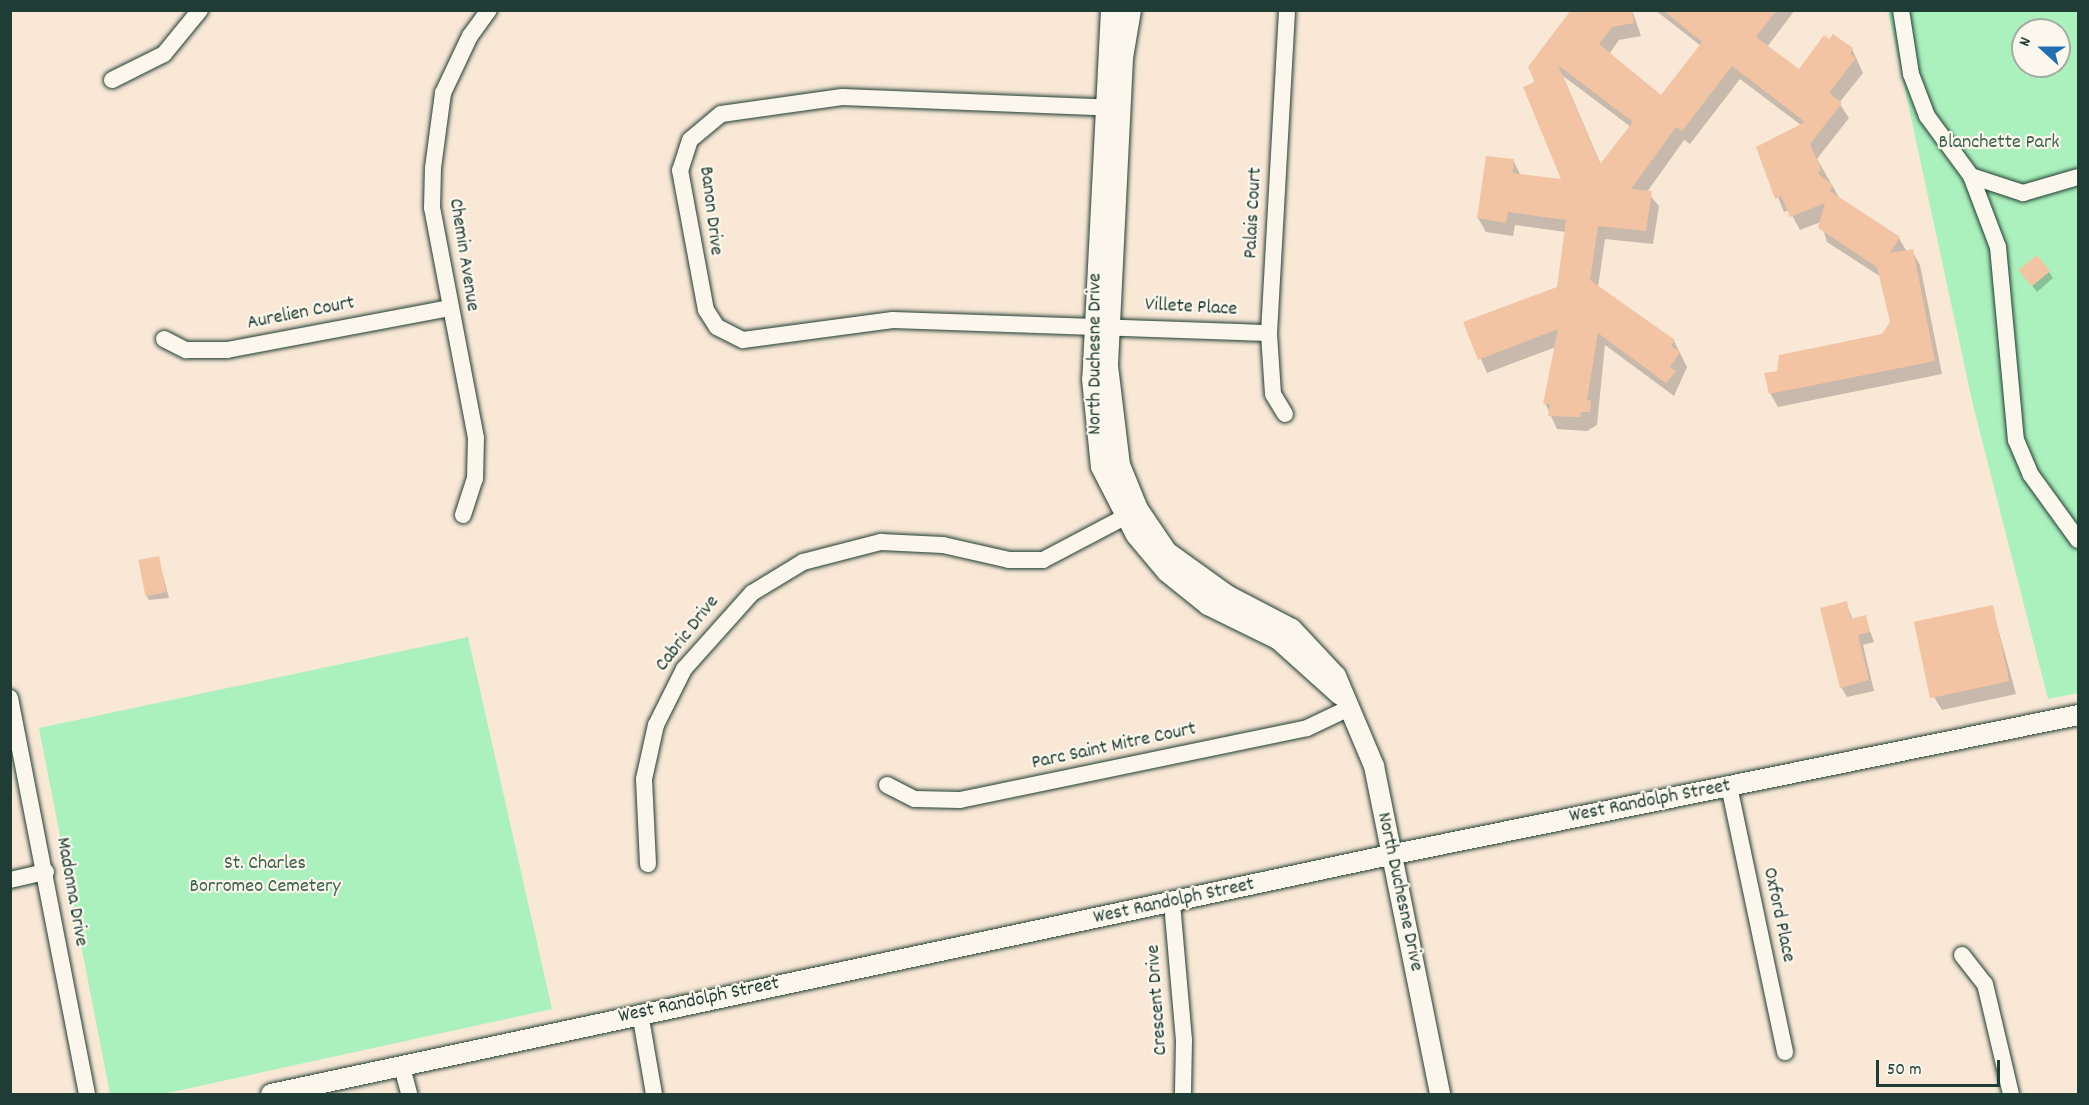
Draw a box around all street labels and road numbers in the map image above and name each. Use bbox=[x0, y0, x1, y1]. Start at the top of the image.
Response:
street label: Banon Drive bbox=[693, 165, 727, 257]
street label: Palais Court bbox=[1240, 167, 1268, 259]
street label: Chemin Avenue bbox=[442, 197, 484, 313]
street label: North Duchesne Drive bbox=[1084, 273, 1108, 435]
street label: Aurelien Court bbox=[245, 292, 357, 336]
street label: Villete Place bbox=[1144, 294, 1238, 322]
street label: Cabric Drive bbox=[651, 591, 725, 677]
street label: Parc Saint Mitre Court bbox=[1030, 718, 1198, 776]
street label: West Randolph Street bbox=[1567, 775, 1733, 829]
street label: North Duchesne Drive bbox=[1370, 810, 1428, 974]
street label: Madonna Drive bbox=[50, 836, 92, 948]
street label: Oxford Place bbox=[1756, 865, 1800, 965]
street label: West Randolph Street bbox=[1091, 873, 1257, 931]
street label: Crescent Drive bbox=[1142, 944, 1174, 1056]
street label: West Randolph Street bbox=[616, 972, 782, 1030]

